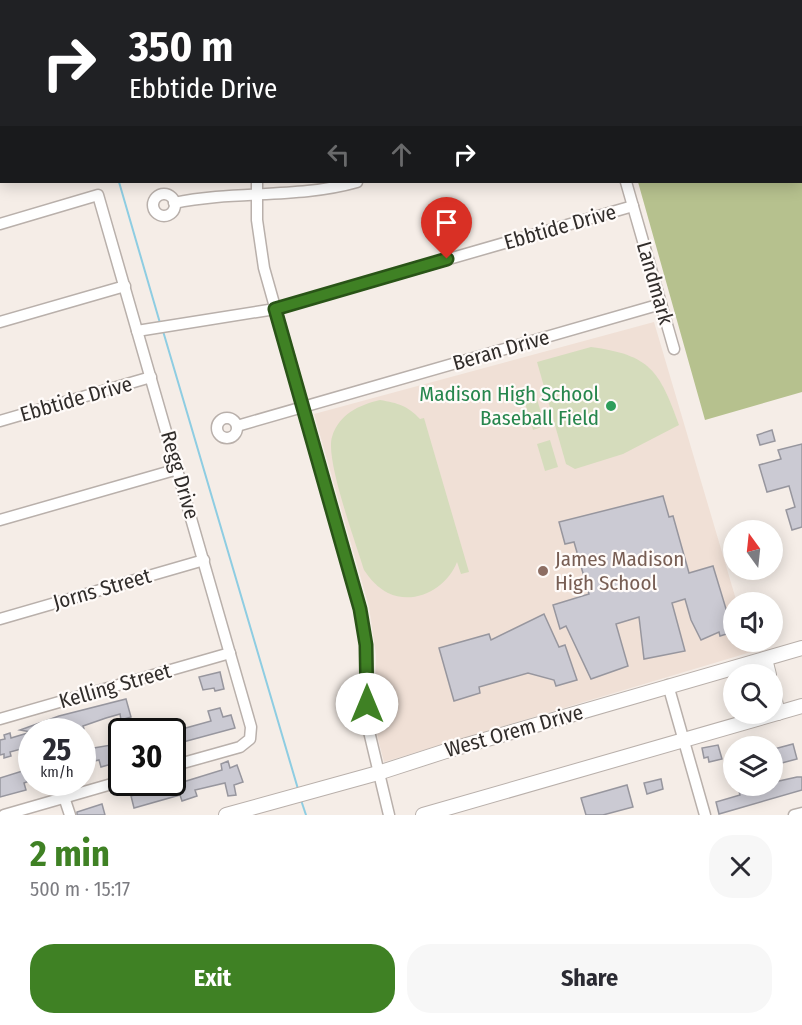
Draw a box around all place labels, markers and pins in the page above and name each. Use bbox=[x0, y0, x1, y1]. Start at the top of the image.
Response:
pin bbox=[421, 197, 472, 259]
place label: Madison High School Baseball Field bbox=[419, 381, 599, 431]
marker: Madison High School Baseball Field bbox=[604, 399, 618, 413]
place label: James Madison High School bbox=[555, 546, 684, 596]
marker: James Madison High School bbox=[536, 564, 550, 578]

